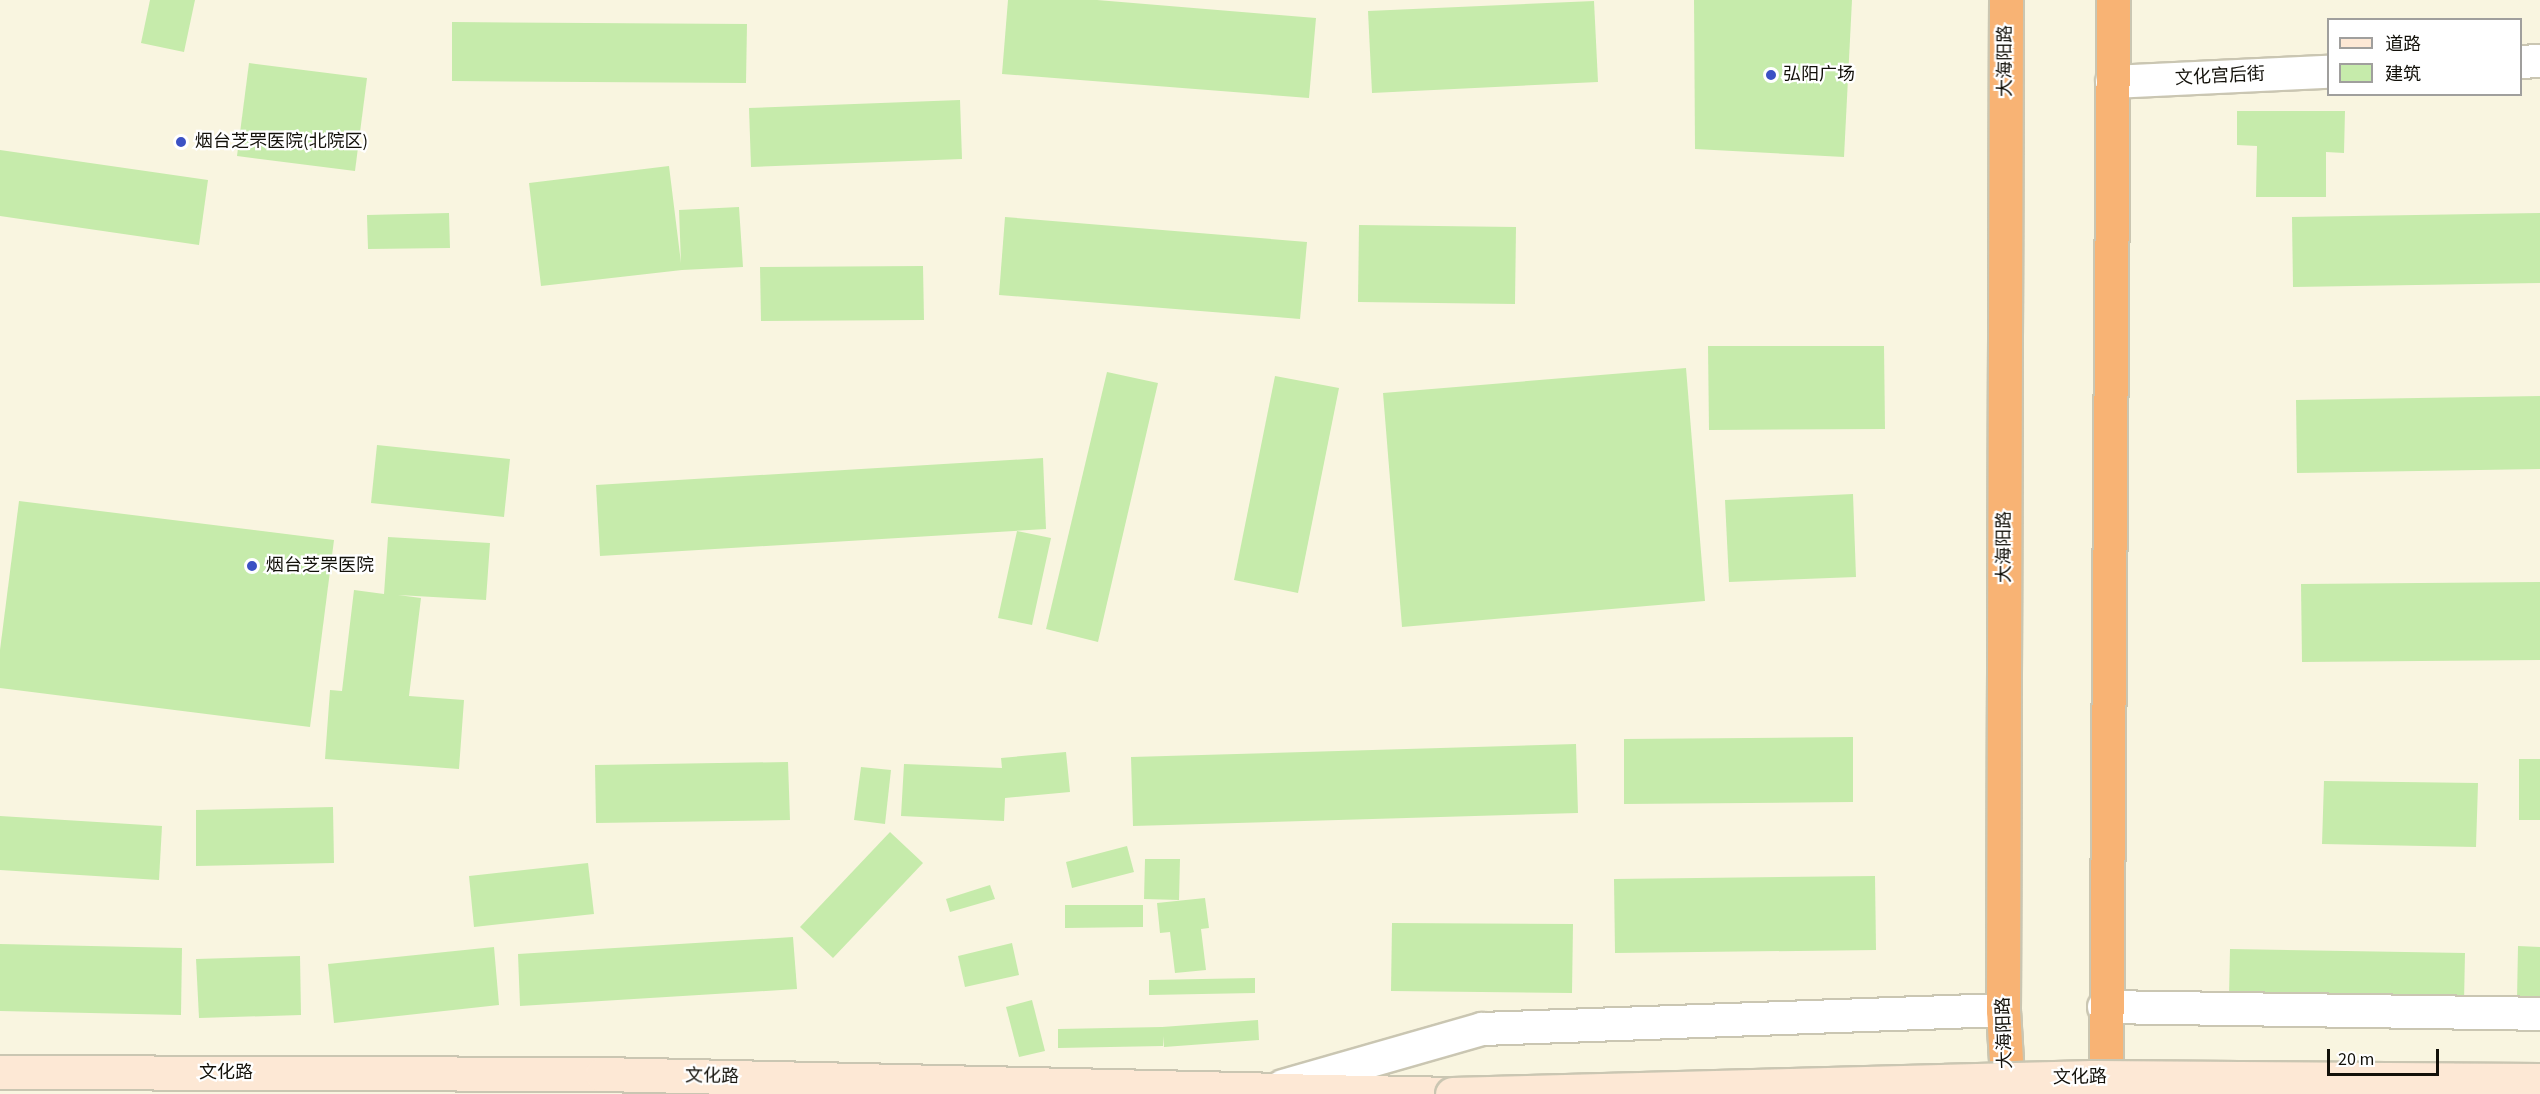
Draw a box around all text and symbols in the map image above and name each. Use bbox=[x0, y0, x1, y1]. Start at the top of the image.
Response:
legend bbox=[2327, 18, 2522, 96]
street label: 大海阳路 bbox=[1995, 25, 2017, 97]
text: 道路 bbox=[2385, 32, 2421, 57]
text: 建筑 bbox=[2385, 62, 2421, 87]
place label: 弘阳广场 bbox=[1783, 64, 1855, 86]
street label: 文化宫后街 bbox=[2174, 64, 2266, 90]
marker: 弘阳广场 bbox=[1764, 68, 1778, 82]
place label: 烟台芝罘医院(北院区) bbox=[195, 131, 368, 153]
marker: 烟台芝罘医院(北院区) bbox=[172, 133, 190, 151]
street label: 大海阳路 bbox=[1994, 511, 2016, 583]
place label: 烟台芝罘医院 bbox=[266, 555, 374, 577]
marker: 烟台芝罘医院 bbox=[243, 557, 261, 575]
street label: 大海阳路 bbox=[1993, 997, 2017, 1069]
scale bar bbox=[2330, 1037, 2442, 1075]
text: 20 m bbox=[2338, 1047, 2374, 1072]
street label: 文化路 bbox=[199, 1062, 253, 1084]
street label: 文化路 bbox=[685, 1066, 739, 1088]
street label: 文化路 bbox=[2053, 1067, 2107, 1089]

